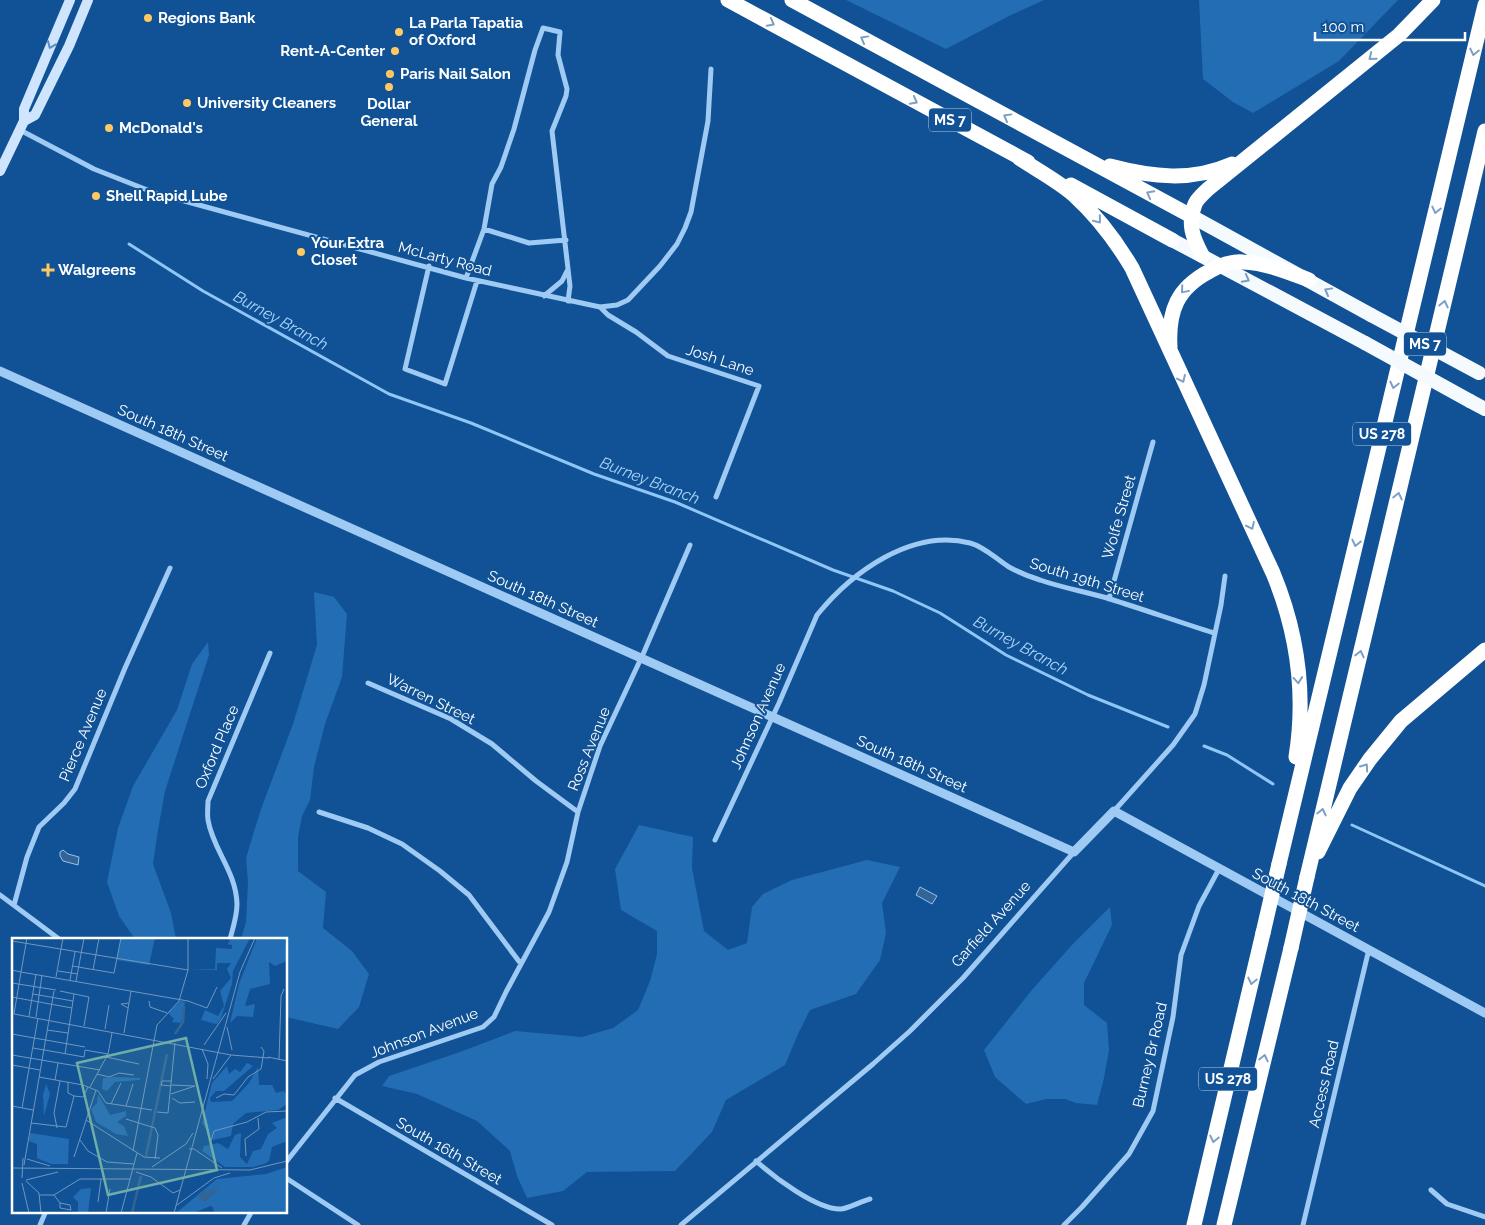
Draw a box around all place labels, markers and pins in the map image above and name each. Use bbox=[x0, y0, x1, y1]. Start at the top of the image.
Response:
place label: Regions Bank bbox=[158, 9, 256, 27]
marker: Regions Bank bbox=[142, 12, 154, 24]
place label: La Parla Tapatia of Oxford bbox=[409, 14, 523, 49]
marker: La Parla Tapatia of Oxford bbox=[393, 26, 405, 38]
place label: Rent-A-Center bbox=[280, 42, 385, 60]
marker: Rent-A-Center bbox=[389, 45, 401, 57]
place label: Paris Nail Salon bbox=[400, 65, 511, 83]
marker: Paris Nail Salon bbox=[384, 68, 396, 80]
marker: Dollar General bbox=[383, 81, 395, 93]
place label: University Cleaners bbox=[197, 94, 336, 112]
place label: Dollar General bbox=[360, 95, 418, 130]
marker: University Cleaners bbox=[181, 97, 193, 109]
place label: McDonald's bbox=[119, 119, 203, 137]
marker: McDonald's bbox=[103, 122, 115, 134]
place label: Shell Rapid Lube bbox=[106, 187, 228, 205]
marker: Shell Rapid Lube bbox=[90, 190, 102, 202]
place label: Your Extra Closet bbox=[311, 234, 384, 269]
marker: Your Extra Closet bbox=[295, 246, 307, 258]
place label: Walgreens bbox=[58, 261, 136, 279]
marker: Walgreens bbox=[42, 264, 54, 276]

